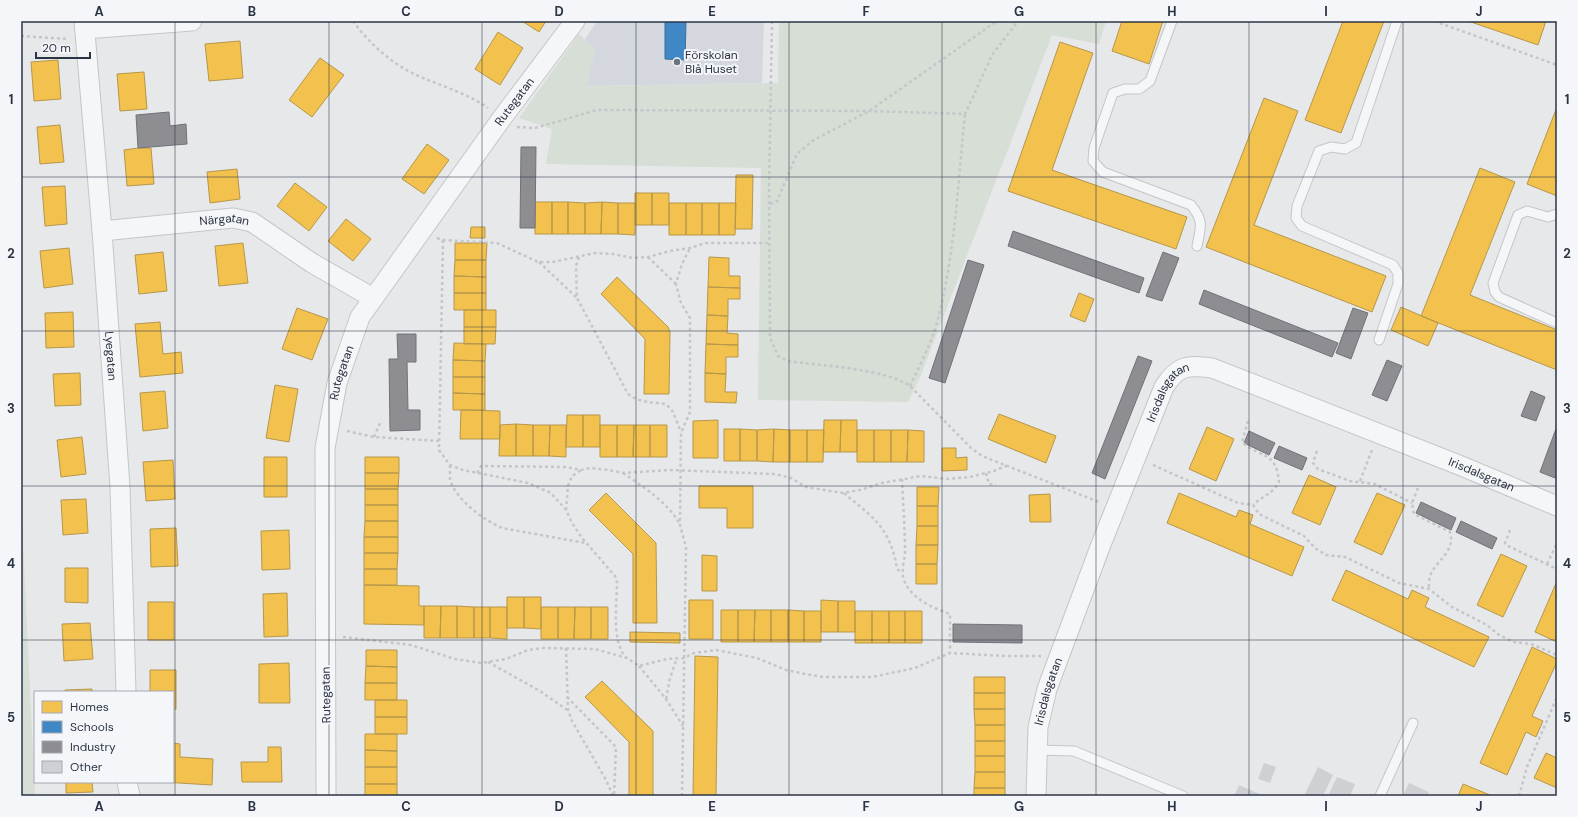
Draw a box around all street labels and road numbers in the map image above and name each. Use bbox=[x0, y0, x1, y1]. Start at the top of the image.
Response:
street label: Rutegatan bbox=[491, 74, 538, 129]
street label: Närgatan bbox=[199, 210, 251, 229]
street label: Lyegatan bbox=[101, 331, 121, 381]
street label: Rutegatan bbox=[326, 343, 357, 402]
street label: Irisdalsgatan bbox=[1143, 359, 1191, 424]
street label: Irisdalsgatan bbox=[1446, 454, 1517, 495]
street label: Irisdalsgatan bbox=[1031, 655, 1066, 727]
street label: Rutegatan bbox=[318, 667, 334, 723]

